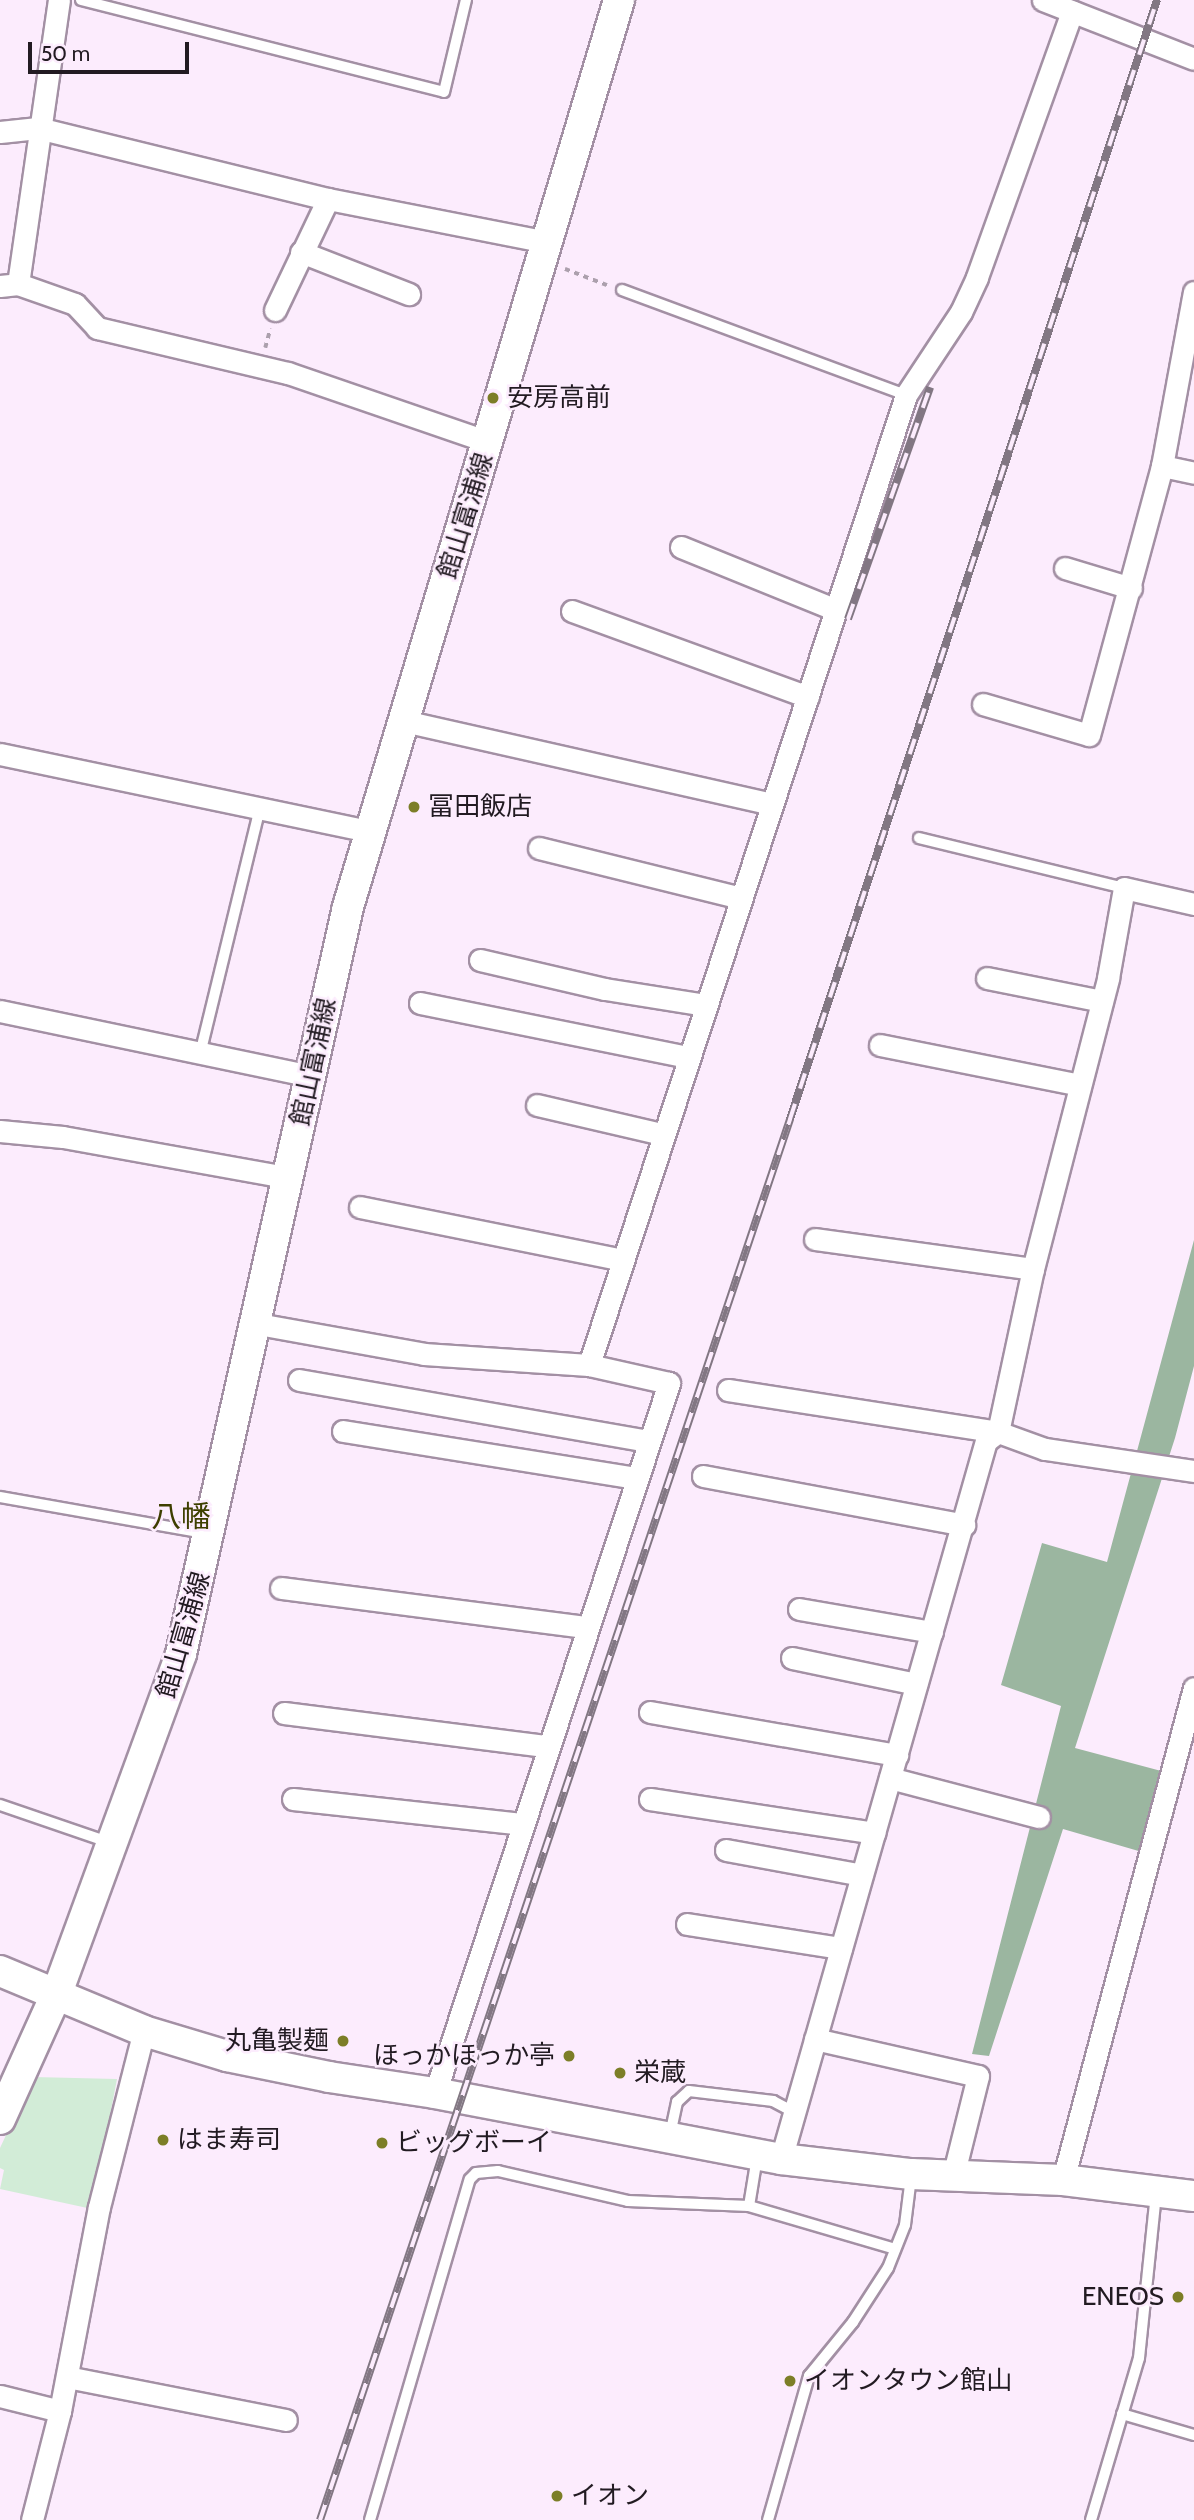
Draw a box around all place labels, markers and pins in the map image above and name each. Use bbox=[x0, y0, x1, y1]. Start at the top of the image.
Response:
place label: 安房高前 bbox=[507, 382, 611, 414]
marker: 安房高前 bbox=[485, 390, 501, 406]
place label: 冨田飯店 bbox=[428, 791, 532, 823]
marker: 冨田飯店 bbox=[406, 799, 422, 815]
place label: 丸亀製麺 bbox=[225, 2025, 329, 2057]
marker: 丸亀製麺 bbox=[335, 2033, 351, 2049]
place label: ほっかほっか亭 bbox=[373, 2040, 555, 2072]
marker: ほっかほっか亭 bbox=[561, 2048, 577, 2064]
place label: 栄蔵 bbox=[634, 2057, 686, 2089]
marker: 栄蔵 bbox=[612, 2065, 628, 2081]
place label: はま寿司 bbox=[177, 2124, 281, 2156]
place label: ビッグボーイ bbox=[396, 2127, 552, 2159]
marker: はま寿司 bbox=[155, 2132, 171, 2148]
marker: ビッグボーイ bbox=[374, 2135, 390, 2151]
place label: ENEOS bbox=[1082, 2281, 1164, 2313]
marker: ENEOS bbox=[1170, 2289, 1186, 2305]
place label: イオンタウン館山 bbox=[804, 2365, 1012, 2397]
marker: イオンタウン館山 bbox=[782, 2373, 798, 2389]
place label: イオン bbox=[571, 2480, 649, 2512]
marker: イオン bbox=[549, 2488, 565, 2504]

